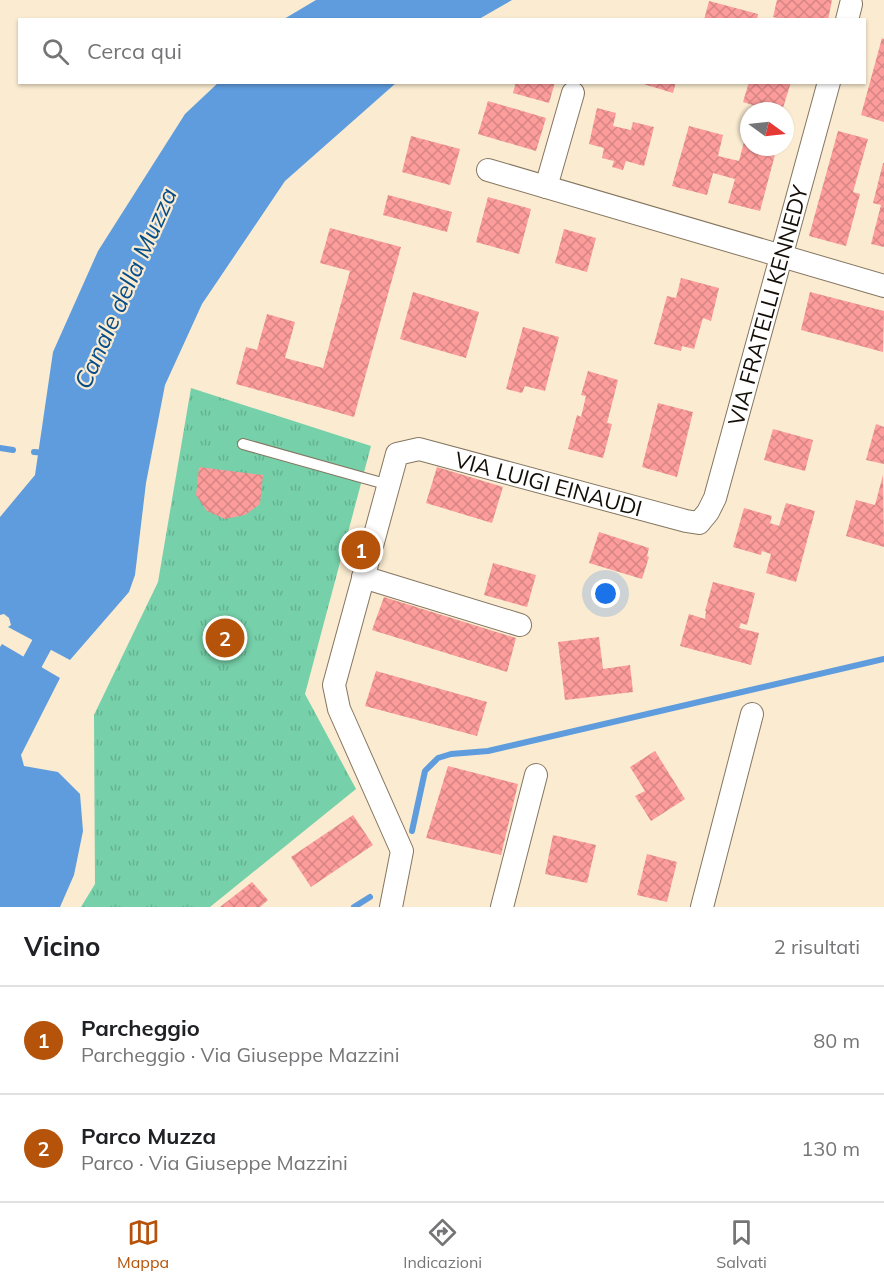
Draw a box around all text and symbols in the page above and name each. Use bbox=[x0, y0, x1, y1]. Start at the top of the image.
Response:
search box bbox=[18, 18, 866, 84]
icon: search bbox=[39, 35, 72, 68]
text: Cerca qui bbox=[87, 37, 182, 65]
north arrow bbox=[740, 102, 794, 156]
street label: VIA FRATELLI KENNEDY bbox=[721, 182, 814, 429]
water label: Canale della Muzza bbox=[67, 183, 183, 393]
street label: VIA LUIGI EINAUDI bbox=[452, 445, 645, 523]
pin: 1 bbox=[342, 528, 380, 572]
your location bbox=[591, 579, 620, 608]
pin: 2 bbox=[206, 616, 244, 660]
text: Vicino bbox=[24, 930, 101, 963]
text: 2 risultati bbox=[774, 934, 860, 959]
text: Parcheggio bbox=[81, 1014, 200, 1042]
text: 1 bbox=[38, 1028, 50, 1053]
text: 80 m bbox=[813, 1028, 860, 1053]
text: Parcheggio · Via Giuseppe Mazzini bbox=[81, 1042, 399, 1067]
text: Parco Muzza bbox=[81, 1122, 216, 1150]
text: 2 bbox=[38, 1136, 50, 1161]
text: 130 m bbox=[801, 1136, 860, 1161]
text: Parco · Via Giuseppe Mazzini bbox=[81, 1150, 348, 1175]
tab: Mappa bbox=[117, 1216, 169, 1272]
tab: Indicazioni bbox=[403, 1216, 482, 1272]
tab: Salvati bbox=[716, 1216, 767, 1272]

